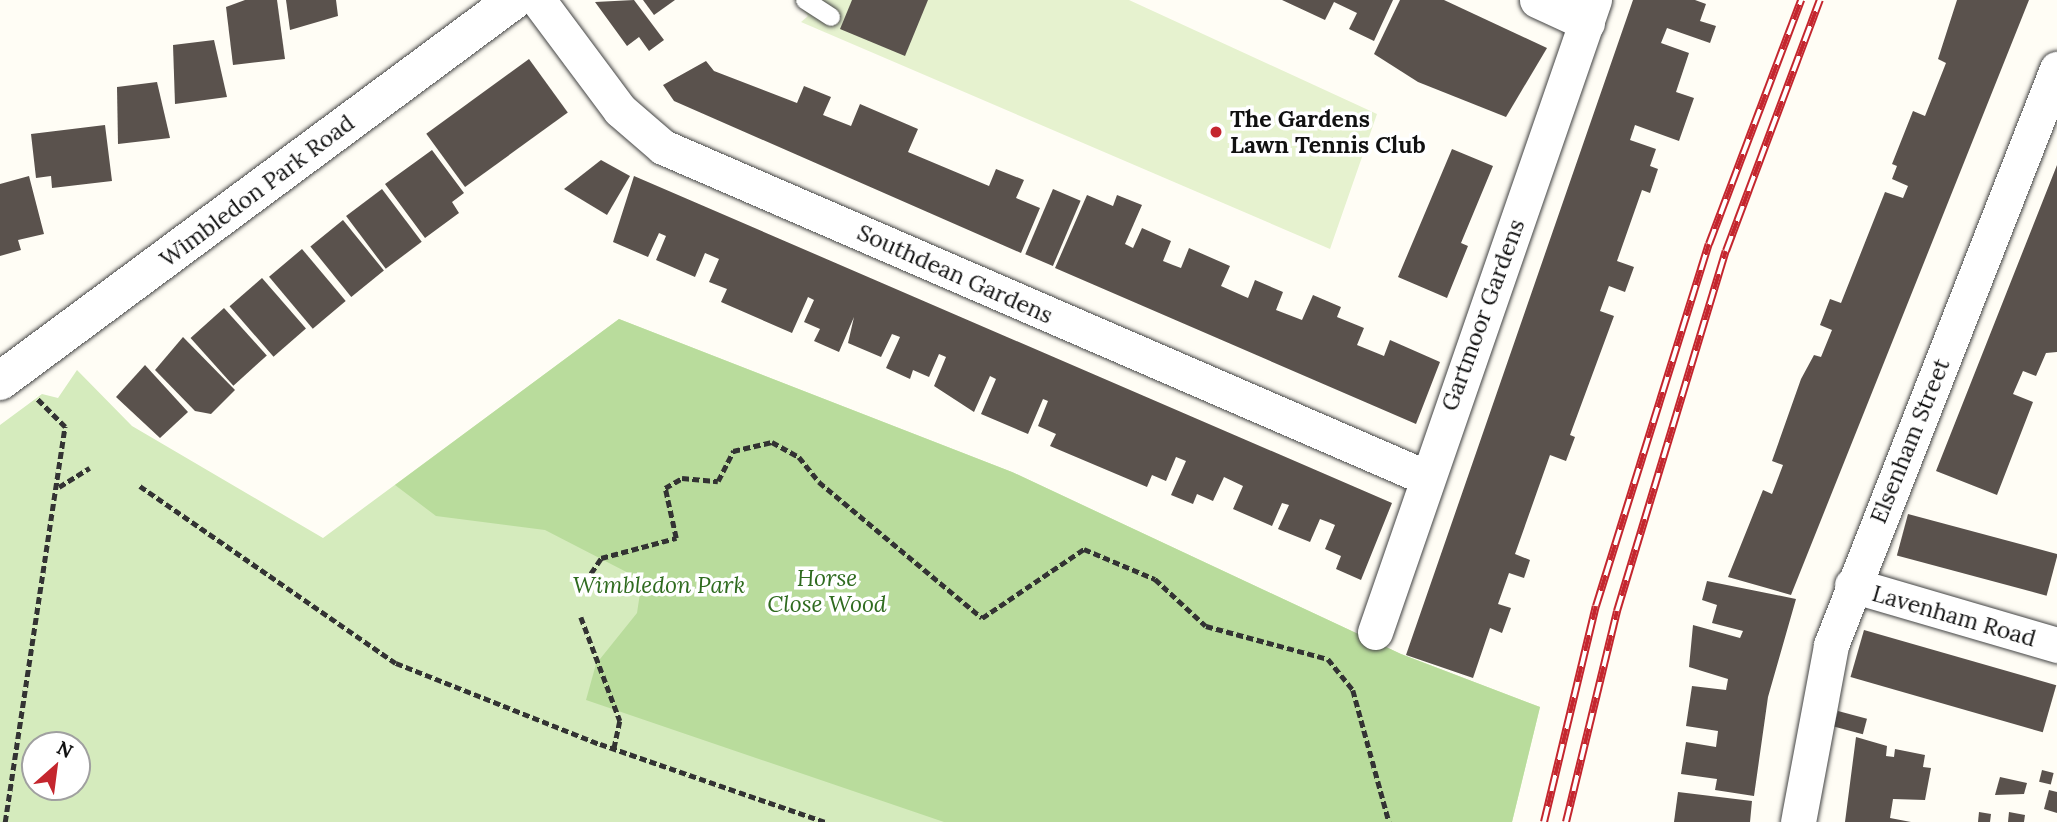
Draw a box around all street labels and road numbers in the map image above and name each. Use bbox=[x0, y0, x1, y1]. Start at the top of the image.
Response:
street label: Wimbledon Park Road bbox=[154, 109, 360, 273]
street label: Gartmoor Gardens bbox=[1436, 215, 1530, 415]
street label: Southdean Gardens bbox=[853, 218, 1057, 330]
street label: Elsenham Street bbox=[1864, 355, 1956, 527]
street label: Lavenham Road bbox=[1869, 579, 2039, 653]

